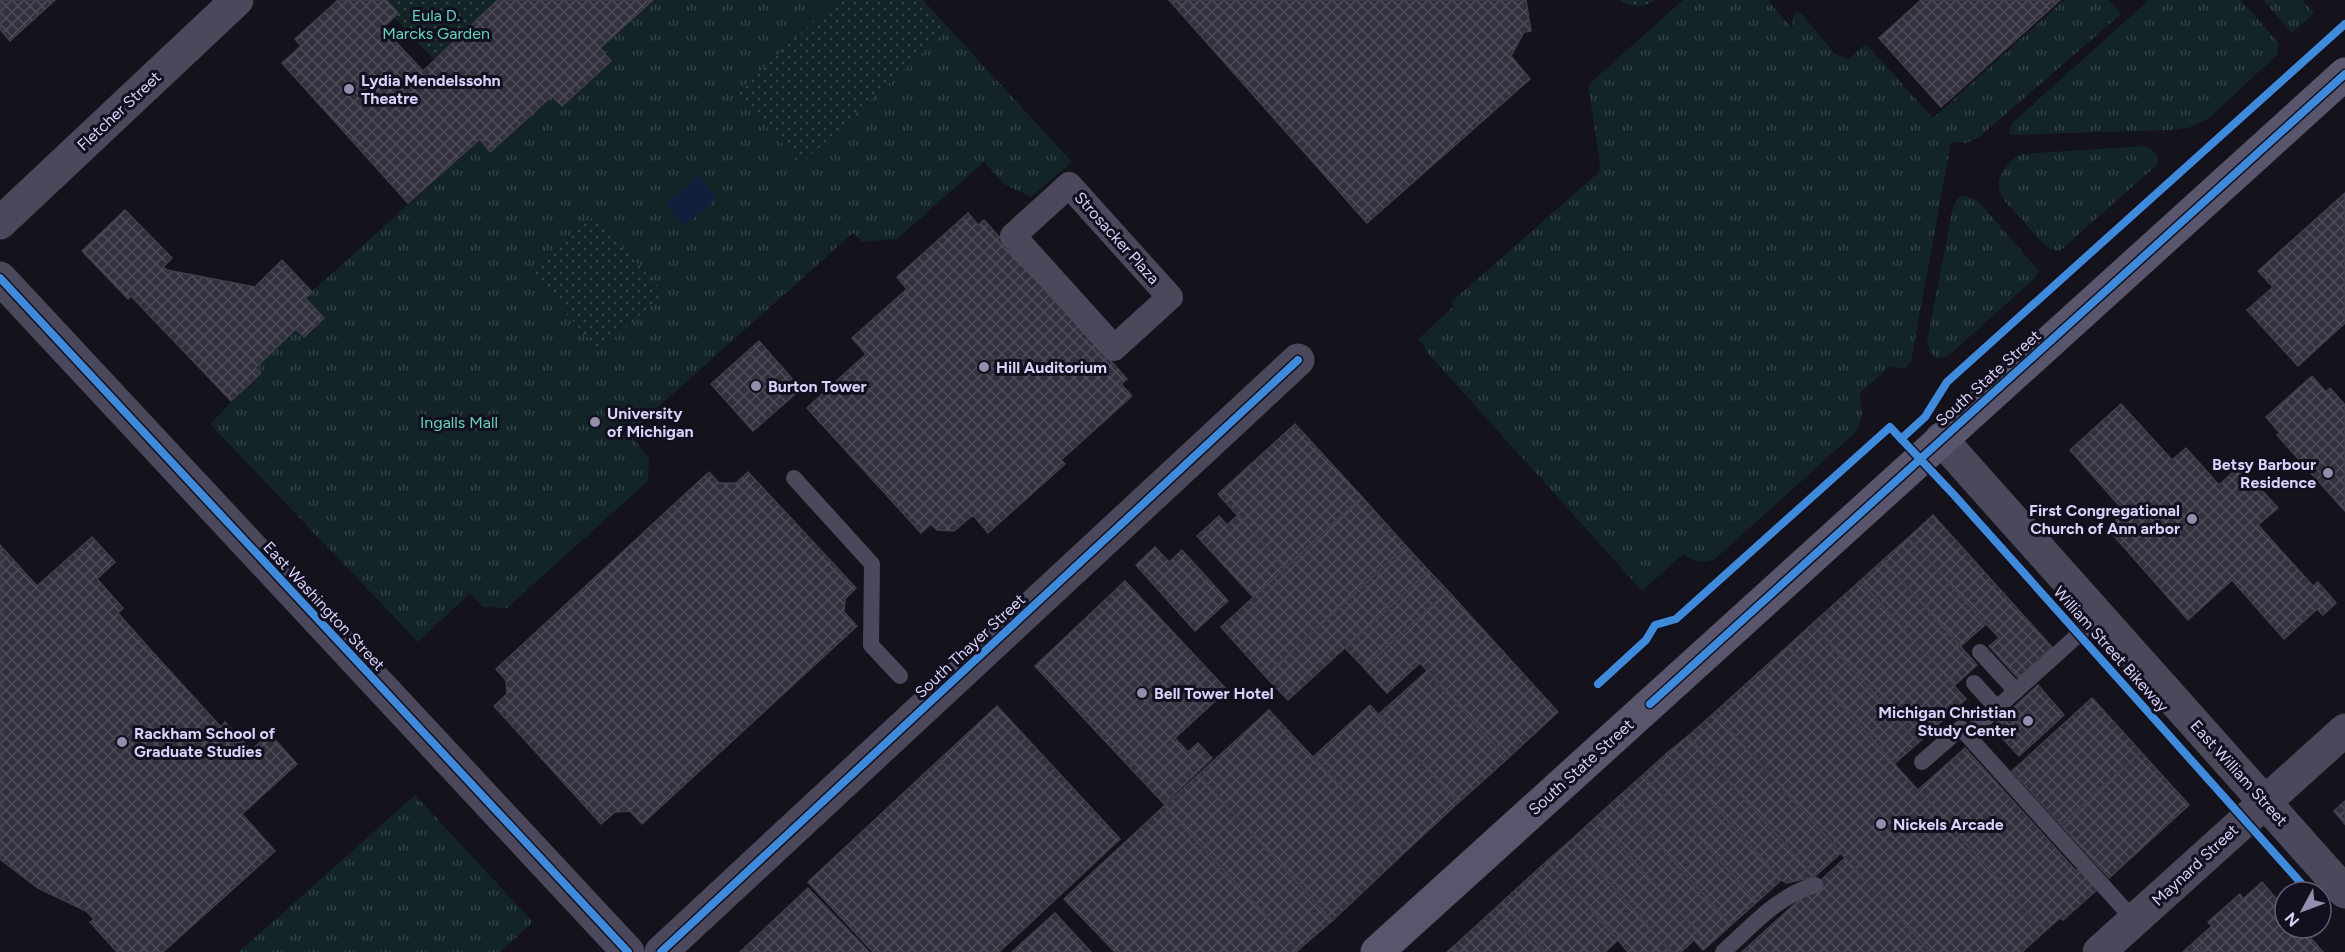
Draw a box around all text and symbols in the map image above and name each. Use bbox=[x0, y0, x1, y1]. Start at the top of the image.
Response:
park label: Eula D. Marcks Garden bbox=[382, 6, 490, 43]
street label: Fletcher Street bbox=[73, 67, 165, 155]
place label: Lydia Mendelssohn Theatre bbox=[361, 71, 501, 108]
marker: Lydia Mendelssohn Theatre bbox=[342, 82, 356, 96]
street label: Strosacker Plaza bbox=[1071, 188, 1163, 288]
street label: South State Street bbox=[1932, 326, 2044, 430]
place label: Hill Auditorium bbox=[996, 358, 1107, 377]
marker: Hill Auditorium bbox=[977, 360, 991, 374]
place label: Burton Tower bbox=[768, 377, 867, 396]
marker: Burton Tower bbox=[749, 379, 763, 393]
place label: University of Michigan bbox=[607, 404, 694, 441]
park label: Ingalls Mall bbox=[420, 413, 498, 432]
marker: University of Michigan bbox=[588, 415, 602, 429]
place label: Betsy Barbour Residence bbox=[2212, 455, 2316, 492]
marker: Betsy Barbour Residence bbox=[2321, 466, 2335, 480]
place label: First Congregational Church of Ann arbor bbox=[2029, 501, 2180, 538]
marker: First Congregational Church of Ann arbor bbox=[2185, 512, 2199, 526]
street label: East Washington Street bbox=[259, 538, 389, 674]
street label: William Street Bikeway bbox=[2050, 582, 2173, 716]
street label: South Thayer Street bbox=[911, 590, 1029, 702]
place label: Bell Tower Hotel bbox=[1154, 684, 1274, 703]
marker: Bell Tower Hotel bbox=[1135, 686, 1149, 700]
place label: Michigan Christian Study Center bbox=[1878, 703, 2016, 740]
marker: Michigan Christian Study Center bbox=[2021, 714, 2035, 728]
street label: South State Street bbox=[1525, 715, 1637, 819]
street label: East William Street bbox=[2187, 716, 2291, 830]
place label: Rackham School of Graduate Studies bbox=[134, 724, 276, 761]
marker: Rackham School of Graduate Studies bbox=[115, 735, 129, 749]
place label: Nickels Arcade bbox=[1893, 815, 2004, 834]
marker: Nickels Arcade bbox=[1874, 817, 1888, 831]
street label: Maynard Street bbox=[2148, 820, 2242, 910]
north arrow bbox=[2273, 880, 2333, 940]
text: N bbox=[2281, 909, 2303, 930]

